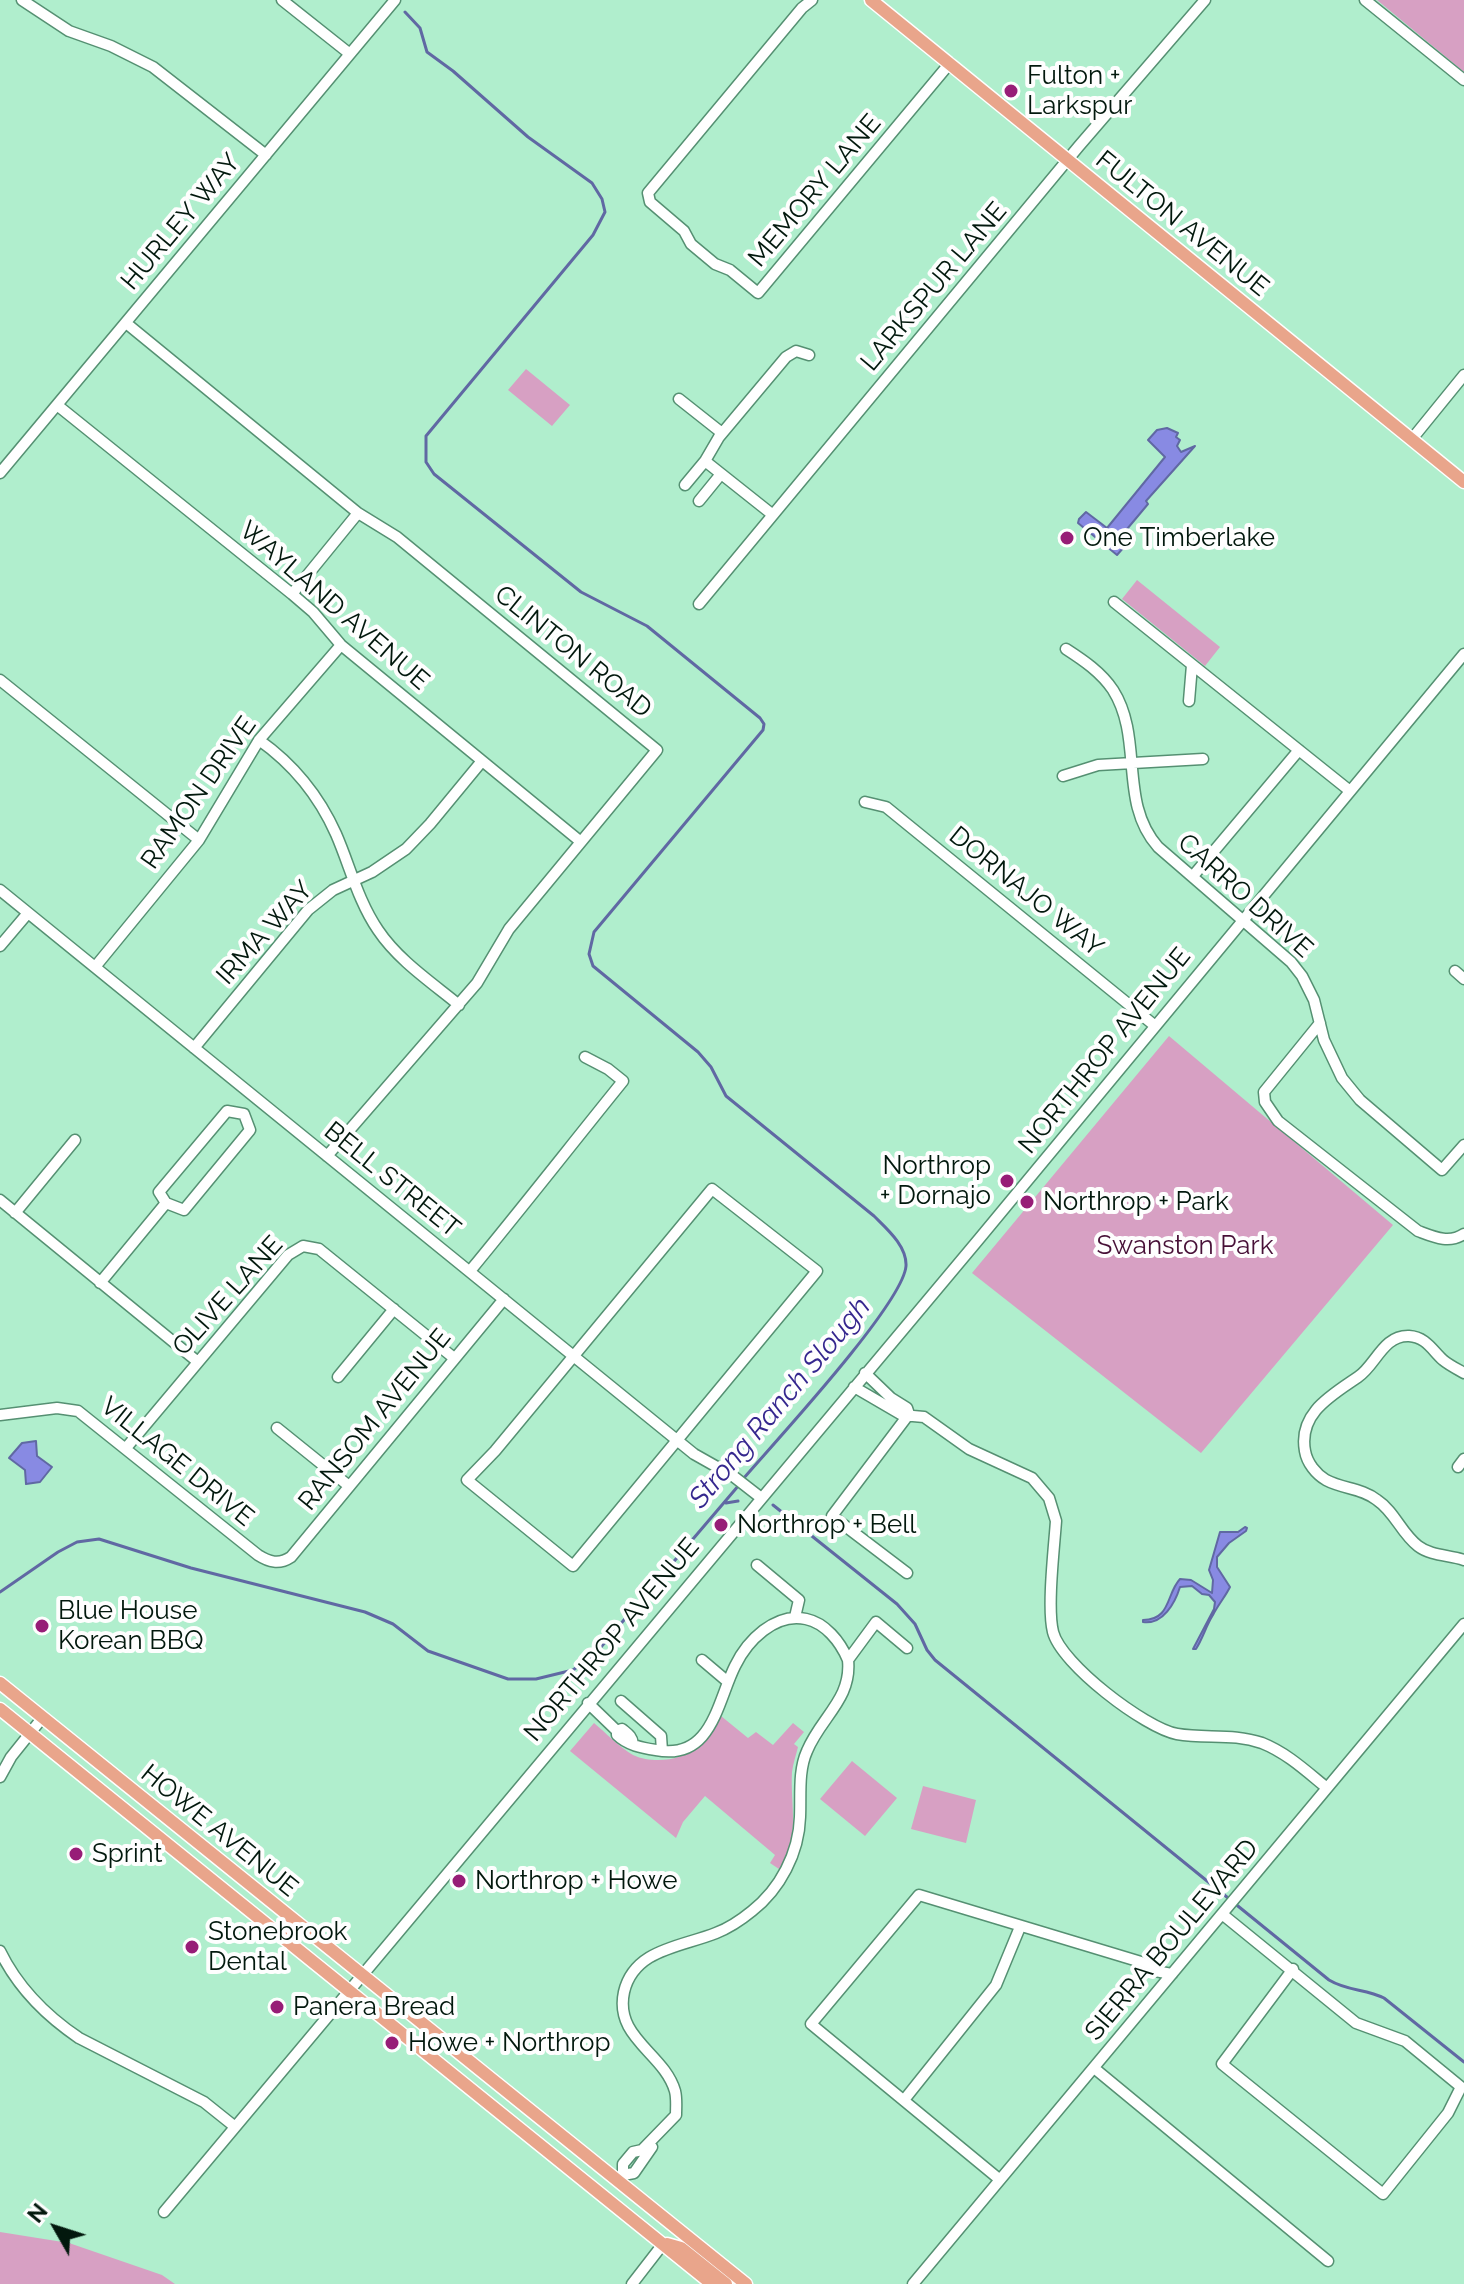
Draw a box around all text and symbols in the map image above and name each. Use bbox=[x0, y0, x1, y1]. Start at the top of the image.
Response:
place label: Fulton + Larkspur bbox=[1027, 60, 1132, 122]
marker: Fulton + Larkspur bbox=[1002, 82, 1020, 100]
street label: MEMORY LANE bbox=[742, 108, 888, 274]
street label: FULTON AVENUE bbox=[1089, 145, 1275, 303]
street label: HURLEY WAY bbox=[115, 147, 247, 297]
street label: LARKSPUR LANE bbox=[854, 196, 1014, 378]
street label: WAYLAND AVENUE bbox=[233, 515, 435, 697]
place label: One Timberlake bbox=[1083, 522, 1275, 554]
marker: One Timberlake bbox=[1058, 529, 1076, 547]
street label: CLINTON ROAD bbox=[488, 579, 658, 725]
street label: RAMON DRIVE bbox=[135, 711, 263, 875]
street label: DORNAJO WAY bbox=[943, 820, 1109, 964]
street label: CARRO DRIVE bbox=[1171, 827, 1319, 965]
street label: IRMA WAY bbox=[210, 875, 320, 991]
street label: NORTHROP AVENUE bbox=[1012, 942, 1198, 1160]
street label: BELL STREET bbox=[318, 1116, 466, 1244]
place label: Northrop + Dornajo bbox=[880, 1150, 991, 1212]
marker: Northrop + Dornajo bbox=[998, 1172, 1016, 1190]
place label: Northrop + Park bbox=[1043, 1186, 1229, 1218]
marker: Northrop + Park bbox=[1018, 1193, 1036, 1211]
street label: OLIVE LANE bbox=[166, 1230, 290, 1362]
park label: Swanston Park bbox=[1097, 1230, 1273, 1262]
water label: Strong Ranch Slough bbox=[682, 1291, 878, 1515]
street label: RANSOM AVENUE bbox=[292, 1323, 458, 1517]
street label: VILLAGE DRIVE bbox=[94, 1391, 260, 1533]
place label: Northrop + Bell bbox=[737, 1509, 916, 1541]
marker: Northrop + Bell bbox=[712, 1516, 730, 1534]
street label: NORTHROP AVENUE bbox=[518, 1532, 706, 1748]
place label: Blue House Korean BBQ bbox=[58, 1595, 203, 1656]
marker: Blue House Korean BBQ bbox=[33, 1617, 51, 1635]
street label: HOWE AVENUE bbox=[134, 1758, 304, 1904]
street label: SIERRA BOULEVARD bbox=[1079, 1833, 1265, 2047]
place label: Sprint bbox=[92, 1838, 162, 1870]
marker: Sprint bbox=[67, 1845, 85, 1863]
place label: Northrop + Howe bbox=[475, 1865, 677, 1897]
marker: Northrop + Howe bbox=[450, 1872, 468, 1890]
place label: Stonebrook Dental bbox=[208, 1916, 347, 1978]
marker: Stonebrook Dental bbox=[183, 1938, 201, 1956]
place label: Panera Bread bbox=[293, 1991, 455, 2023]
marker: Panera Bread bbox=[268, 1998, 286, 2016]
place label: Howe + Northrop bbox=[408, 2027, 610, 2059]
marker: Howe + Northrop bbox=[383, 2034, 401, 2052]
north arrow bbox=[16, 2188, 96, 2268]
text: N bbox=[22, 2198, 53, 2228]

